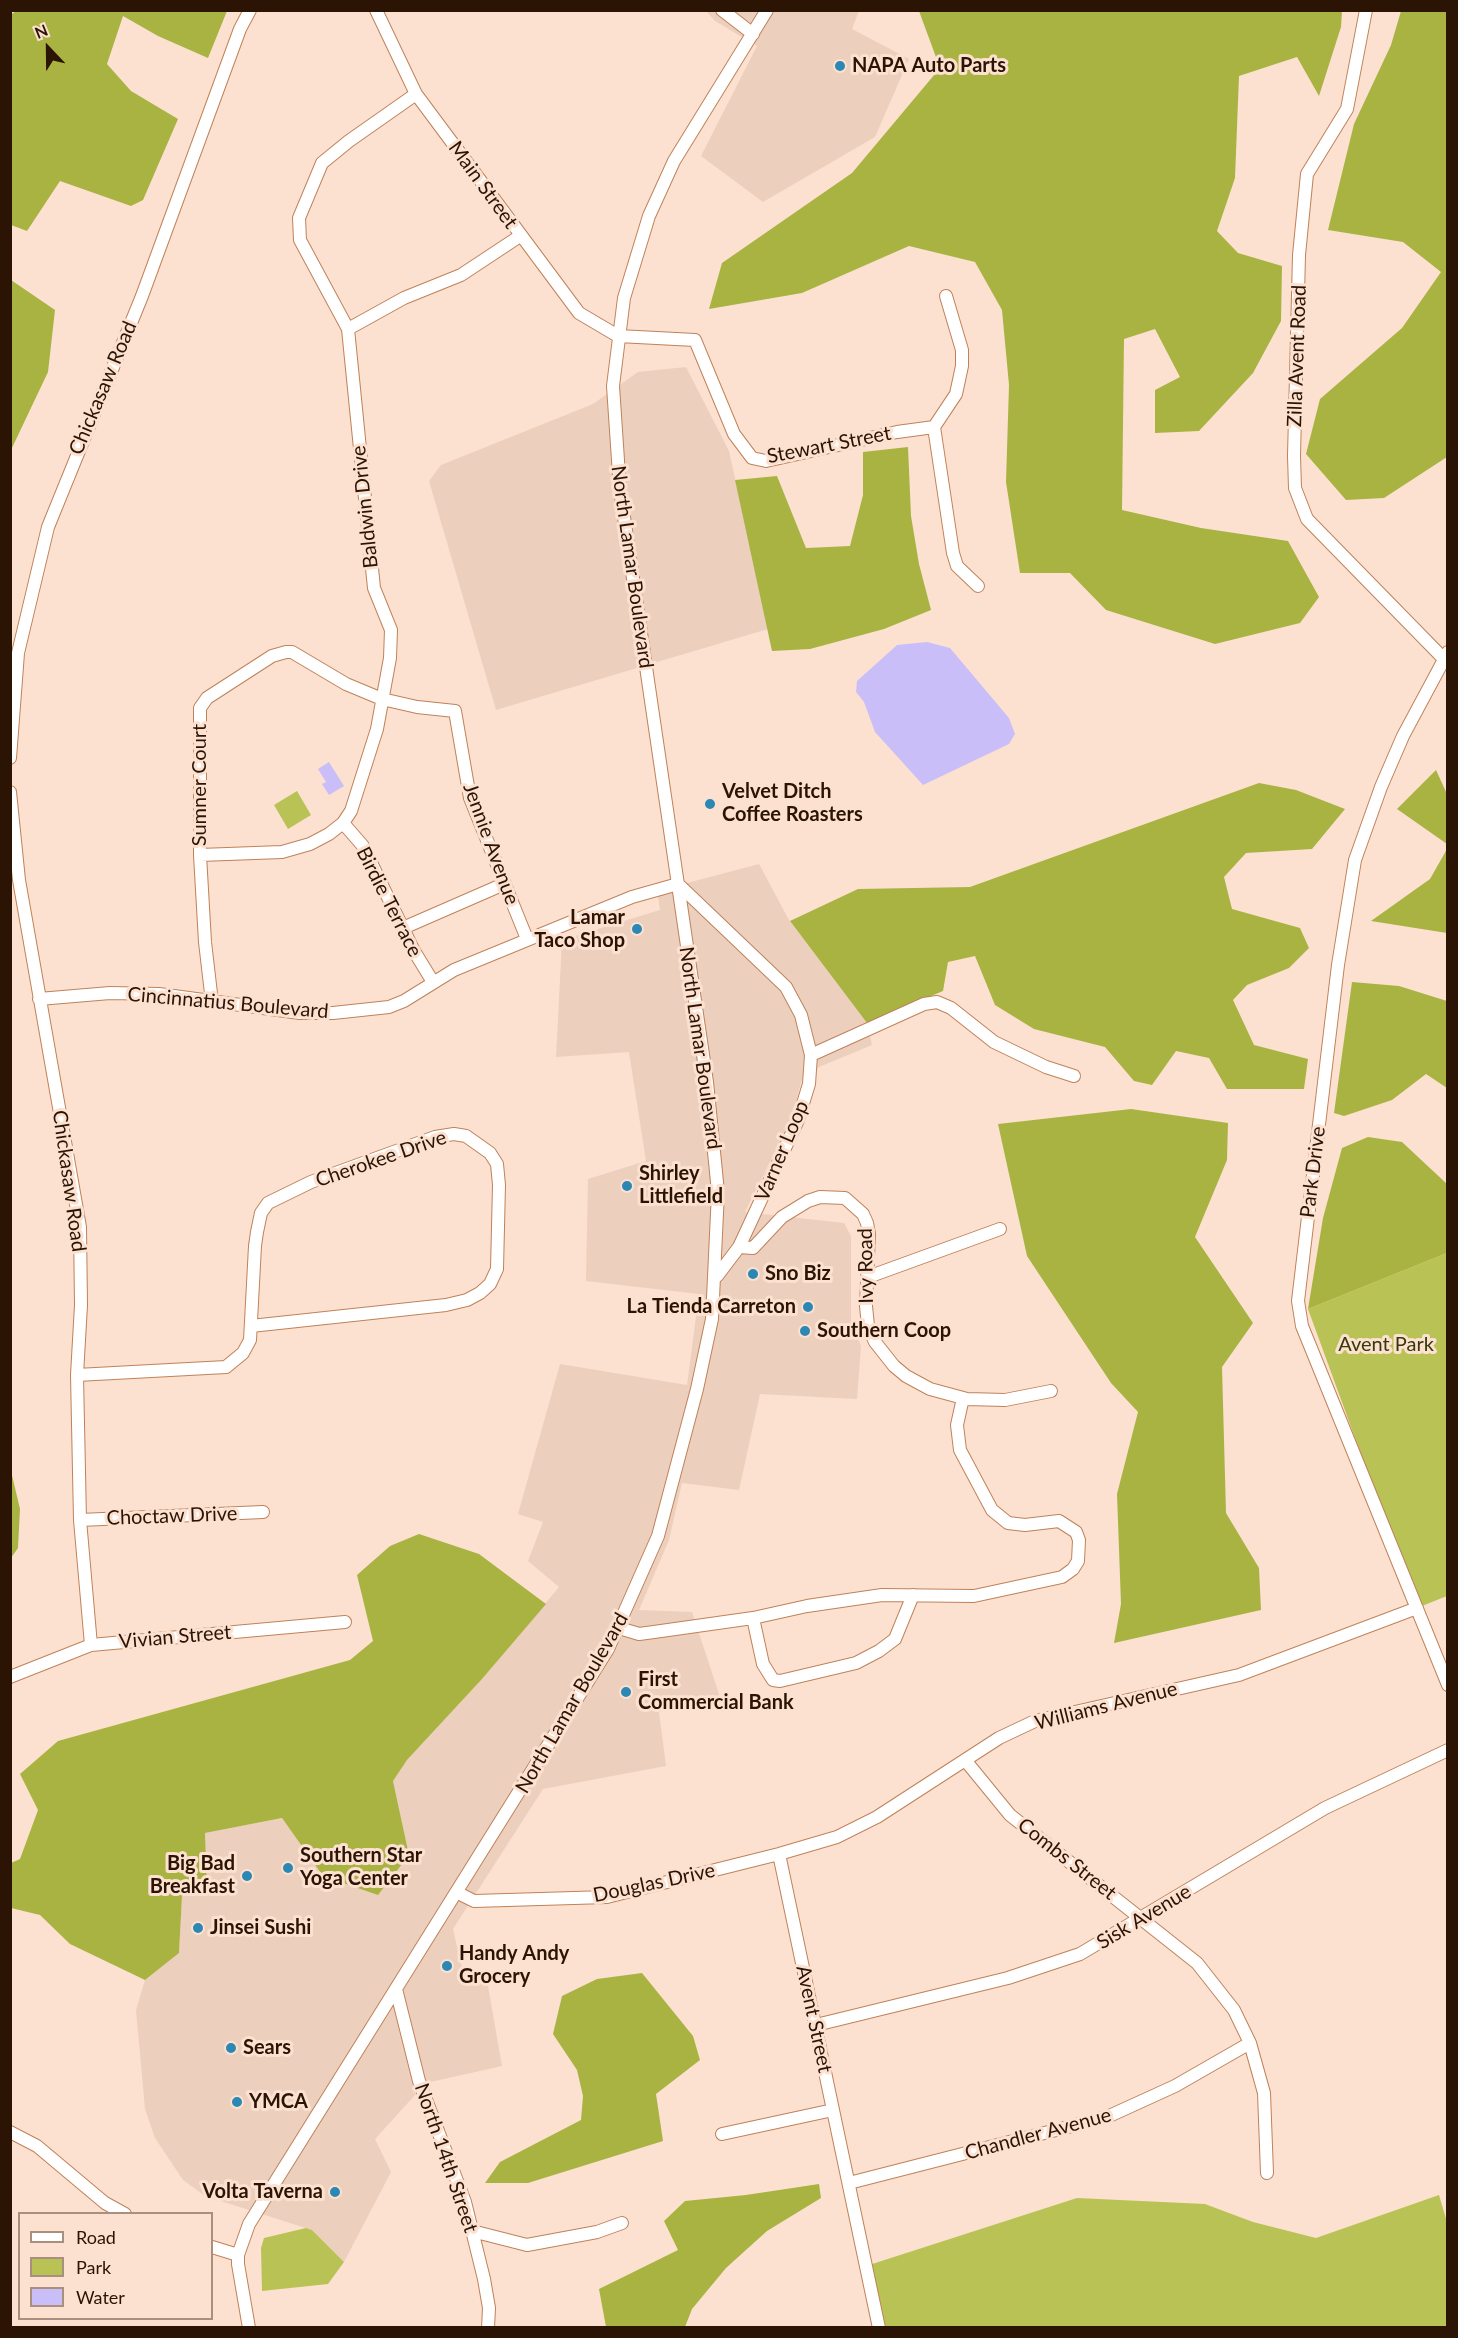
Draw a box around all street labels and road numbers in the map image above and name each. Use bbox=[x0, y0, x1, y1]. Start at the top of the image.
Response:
street label: Main Street bbox=[443, 137, 523, 233]
street label: Zilla Avent Road bbox=[1283, 284, 1311, 428]
street label: Chickasaw Road bbox=[64, 318, 142, 458]
street label: Stewart Street bbox=[765, 421, 893, 469]
street label: Baldwin Drive bbox=[347, 445, 383, 569]
street label: North Lamar Boulevard bbox=[606, 464, 658, 670]
street label: Sumner Court bbox=[188, 724, 212, 846]
street label: Jennie Avenue bbox=[458, 780, 524, 908]
street label: Birdie Terrace bbox=[351, 843, 427, 961]
street label: North Lamar Boulevard bbox=[674, 945, 726, 1151]
street label: Cincinnatius Boulevard bbox=[127, 982, 329, 1024]
street label: Varner Loop bbox=[750, 1097, 814, 1205]
street label: Chickasaw Road bbox=[47, 1109, 91, 1253]
street label: Cherokee Drive bbox=[312, 1125, 450, 1193]
street label: Park Drive bbox=[1295, 1125, 1331, 1219]
street label: Ivy Road bbox=[853, 1228, 879, 1304]
street label: Choctaw Drive bbox=[106, 1502, 238, 1530]
street label: North Lamar Boulevard bbox=[510, 1608, 634, 1798]
street label: Vivian Street bbox=[118, 1620, 232, 1654]
street label: Williams Avenue bbox=[1032, 1677, 1180, 1735]
street label: Combs Street bbox=[1013, 1813, 1121, 1905]
street label: Douglas Drive bbox=[591, 1858, 717, 1908]
street label: Sisk Avenue bbox=[1093, 1879, 1195, 1955]
street label: Avent Street bbox=[791, 1963, 837, 2075]
street label: North 14th Street bbox=[409, 2080, 483, 2236]
street label: Chandler Avenue bbox=[962, 2103, 1114, 2165]

